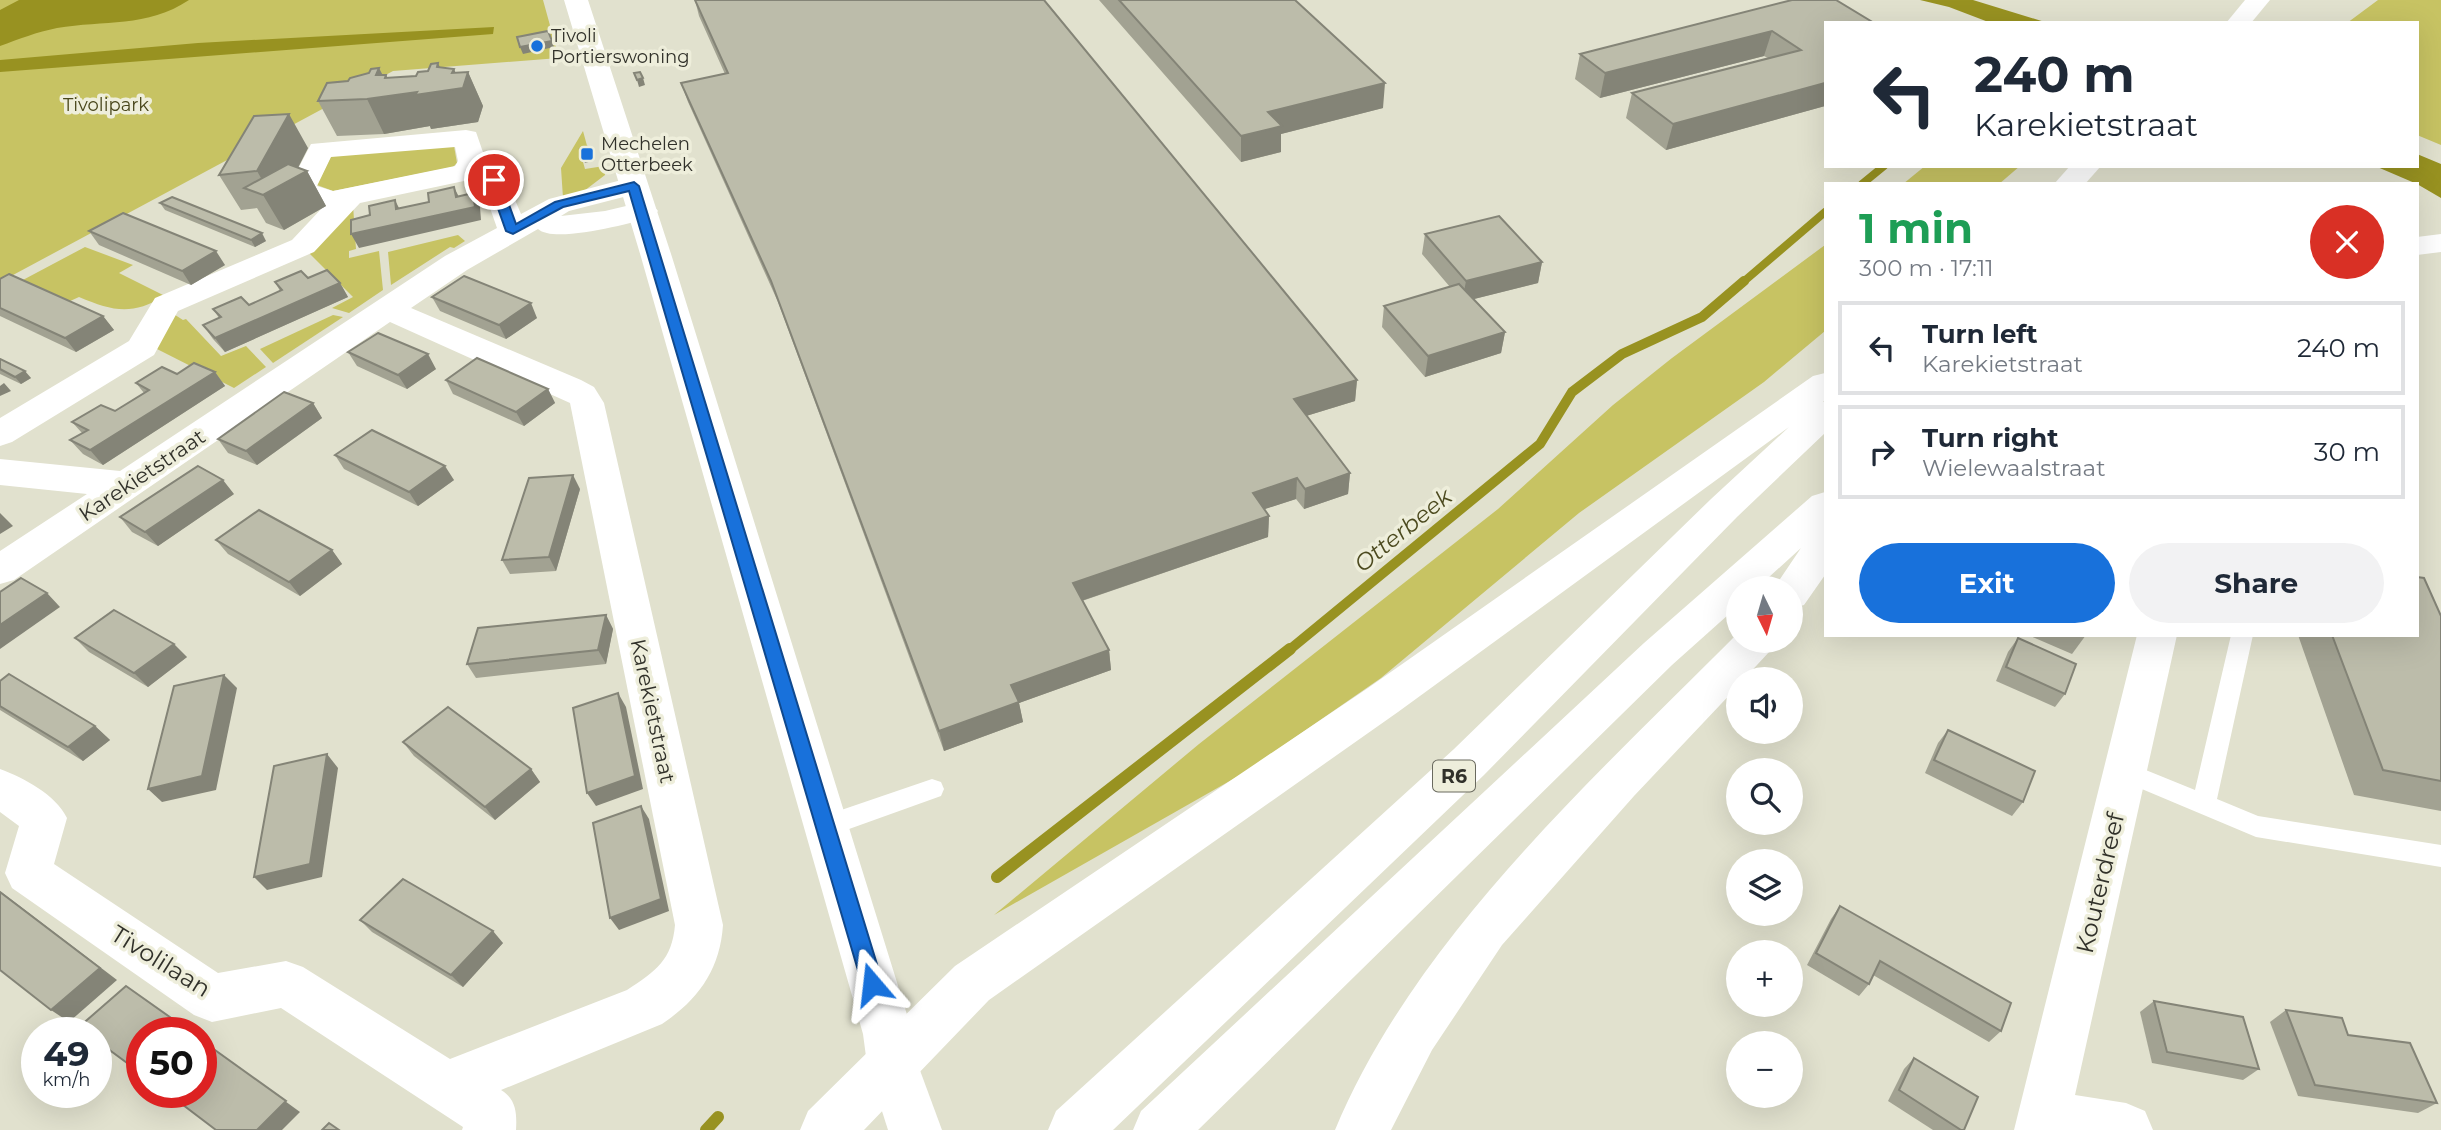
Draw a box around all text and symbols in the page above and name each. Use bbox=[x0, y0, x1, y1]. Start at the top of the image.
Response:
place label: Tivoli Portierswoning bbox=[551, 25, 690, 68]
marker: Tivoli Portierswoning bbox=[529, 38, 545, 54]
text: 240 m bbox=[1974, 45, 2135, 104]
icon: left bbox=[1859, 49, 1950, 140]
park label: Tivolipark bbox=[63, 94, 149, 116]
text: Karekietstraat bbox=[1974, 105, 2198, 144]
place label: Mechelen Otterbeek bbox=[601, 133, 693, 176]
marker: Mechelen Otterbeek bbox=[579, 146, 595, 162]
pin bbox=[464, 150, 524, 210]
icon: arrive bbox=[475, 161, 513, 199]
text: 1 min bbox=[1859, 202, 1973, 254]
button: close bbox=[2310, 205, 2384, 279]
text: 300 m · 17:11 bbox=[1859, 254, 1994, 282]
text: Turn left bbox=[1922, 318, 2038, 350]
icon: left bbox=[1863, 329, 1901, 367]
text: 240 m bbox=[2297, 332, 2380, 364]
text: Karekietstraat bbox=[1922, 350, 2083, 378]
text: Turn right bbox=[1922, 422, 2058, 454]
street label: Karekietstraat bbox=[74, 424, 210, 526]
icon: right bbox=[1863, 433, 1901, 471]
text: 30 m bbox=[2314, 436, 2380, 468]
text: Wielewaalstraat bbox=[1922, 454, 2106, 482]
water label: Otterbeek bbox=[1349, 481, 1458, 578]
button: Exit bbox=[1859, 543, 2115, 623]
button: Share bbox=[2129, 543, 2384, 623]
north arrow bbox=[1726, 576, 1802, 653]
map controls bbox=[1726, 576, 1803, 1108]
street label: Karekietstraat bbox=[625, 637, 681, 785]
button: sound bbox=[1726, 667, 1803, 744]
button: search bbox=[1726, 758, 1803, 835]
road number: R6 bbox=[1433, 761, 1475, 792]
street label: Kouterdreef bbox=[2070, 809, 2130, 956]
button: layers bbox=[1726, 849, 1803, 926]
street label: Tivolilaan bbox=[106, 919, 216, 1003]
button: + bbox=[1726, 940, 1803, 1017]
position arrow bbox=[835, 947, 909, 1021]
speed limit sign: 50 bbox=[126, 1017, 217, 1108]
button: − bbox=[1726, 1031, 1803, 1108]
text: 49 bbox=[43, 1032, 90, 1075]
text: km/h bbox=[42, 1069, 91, 1091]

